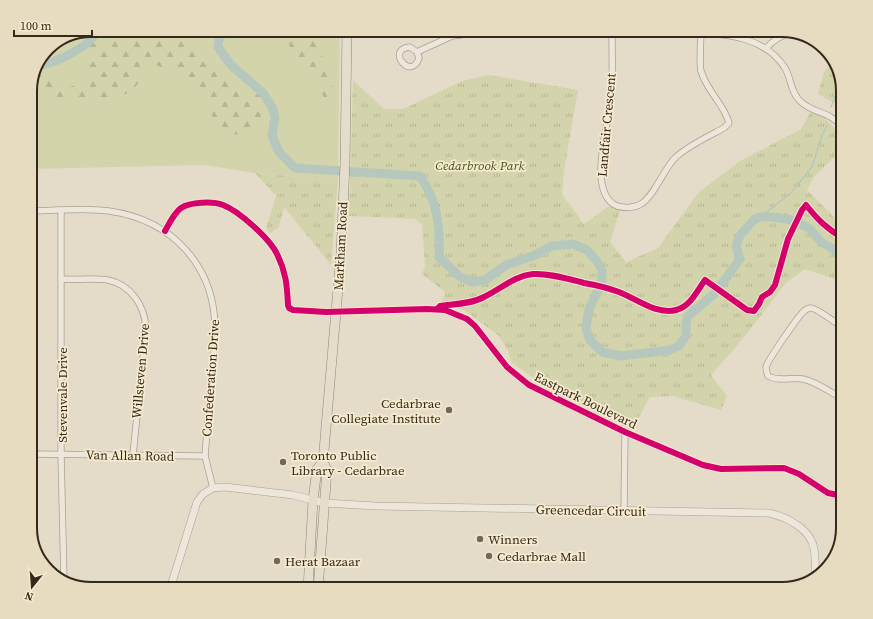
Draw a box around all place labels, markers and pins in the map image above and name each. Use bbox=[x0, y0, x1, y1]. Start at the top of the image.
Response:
place label: Cedarbrae Collegiate Institute bbox=[331, 395, 441, 427]
marker: Cedarbrae Collegiate Institute bbox=[444, 405, 454, 415]
place label: Toronto Public Library - Cedarbrae bbox=[291, 447, 405, 479]
marker: Toronto Public Library - Cedarbrae bbox=[278, 457, 288, 467]
place label: Winners bbox=[488, 531, 538, 548]
marker: Winners bbox=[475, 534, 485, 544]
place label: Cedarbrae Mall bbox=[497, 548, 586, 565]
marker: Cedarbrae Mall bbox=[484, 551, 494, 561]
place label: Herat Bazaar bbox=[285, 553, 361, 570]
marker: Herat Bazaar bbox=[272, 556, 282, 566]

